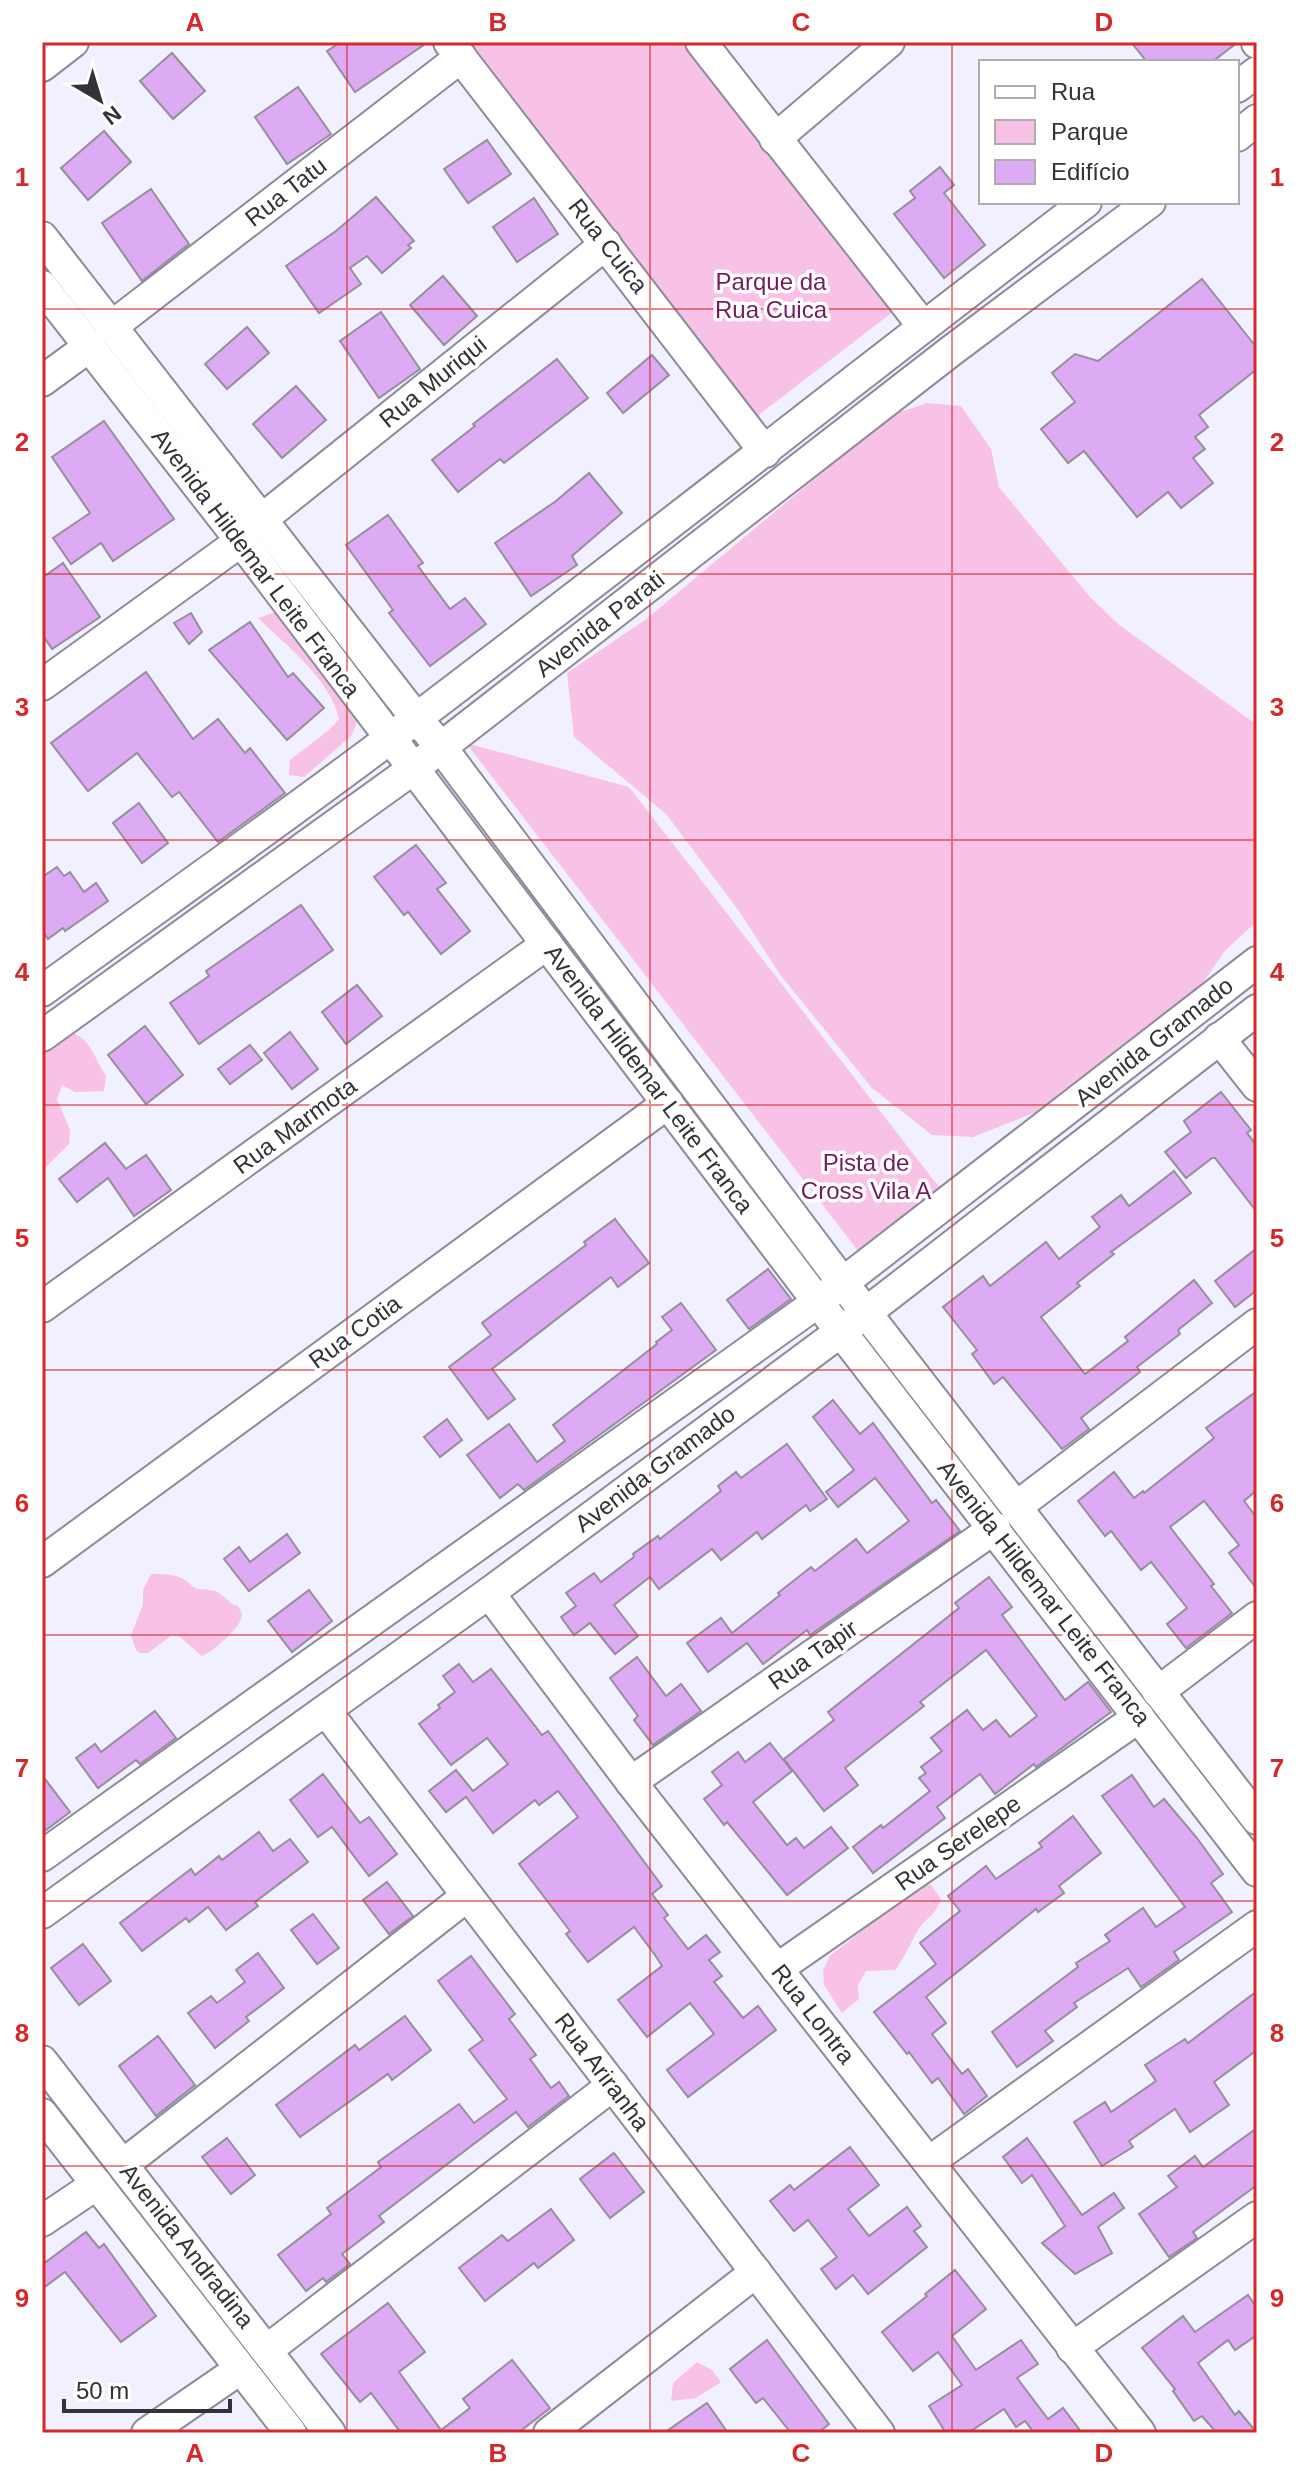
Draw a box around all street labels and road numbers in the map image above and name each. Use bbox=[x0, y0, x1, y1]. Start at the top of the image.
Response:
street label: Rua Tatu bbox=[240, 152, 332, 232]
street label: Rua Cuica bbox=[563, 193, 654, 299]
street label: Rua Muriqui bbox=[374, 330, 491, 433]
street label: Avenida Hildemar Leite Franca bbox=[147, 423, 367, 703]
street label: Avenida Parati bbox=[530, 565, 669, 682]
street label: Avenida Hildemar Leite Franca bbox=[540, 939, 760, 1219]
street label: Avenida Gramado bbox=[1069, 972, 1238, 1112]
street label: Rua Marmota bbox=[228, 1072, 362, 1179]
street label: Rua Cotia bbox=[304, 1289, 406, 1374]
street label: Avenida Gramado bbox=[570, 1400, 740, 1537]
street label: Avenida Hildemar Leite Franca bbox=[932, 1455, 1157, 1731]
street label: Rua Tapir bbox=[763, 1614, 862, 1695]
street label: Rua Serelepe bbox=[890, 1789, 1026, 1896]
street label: Rua Lontra bbox=[766, 1959, 861, 2069]
street label: Rua Ariranha bbox=[549, 2008, 656, 2136]
street label: Avenida Andradina bbox=[115, 2158, 260, 2334]

